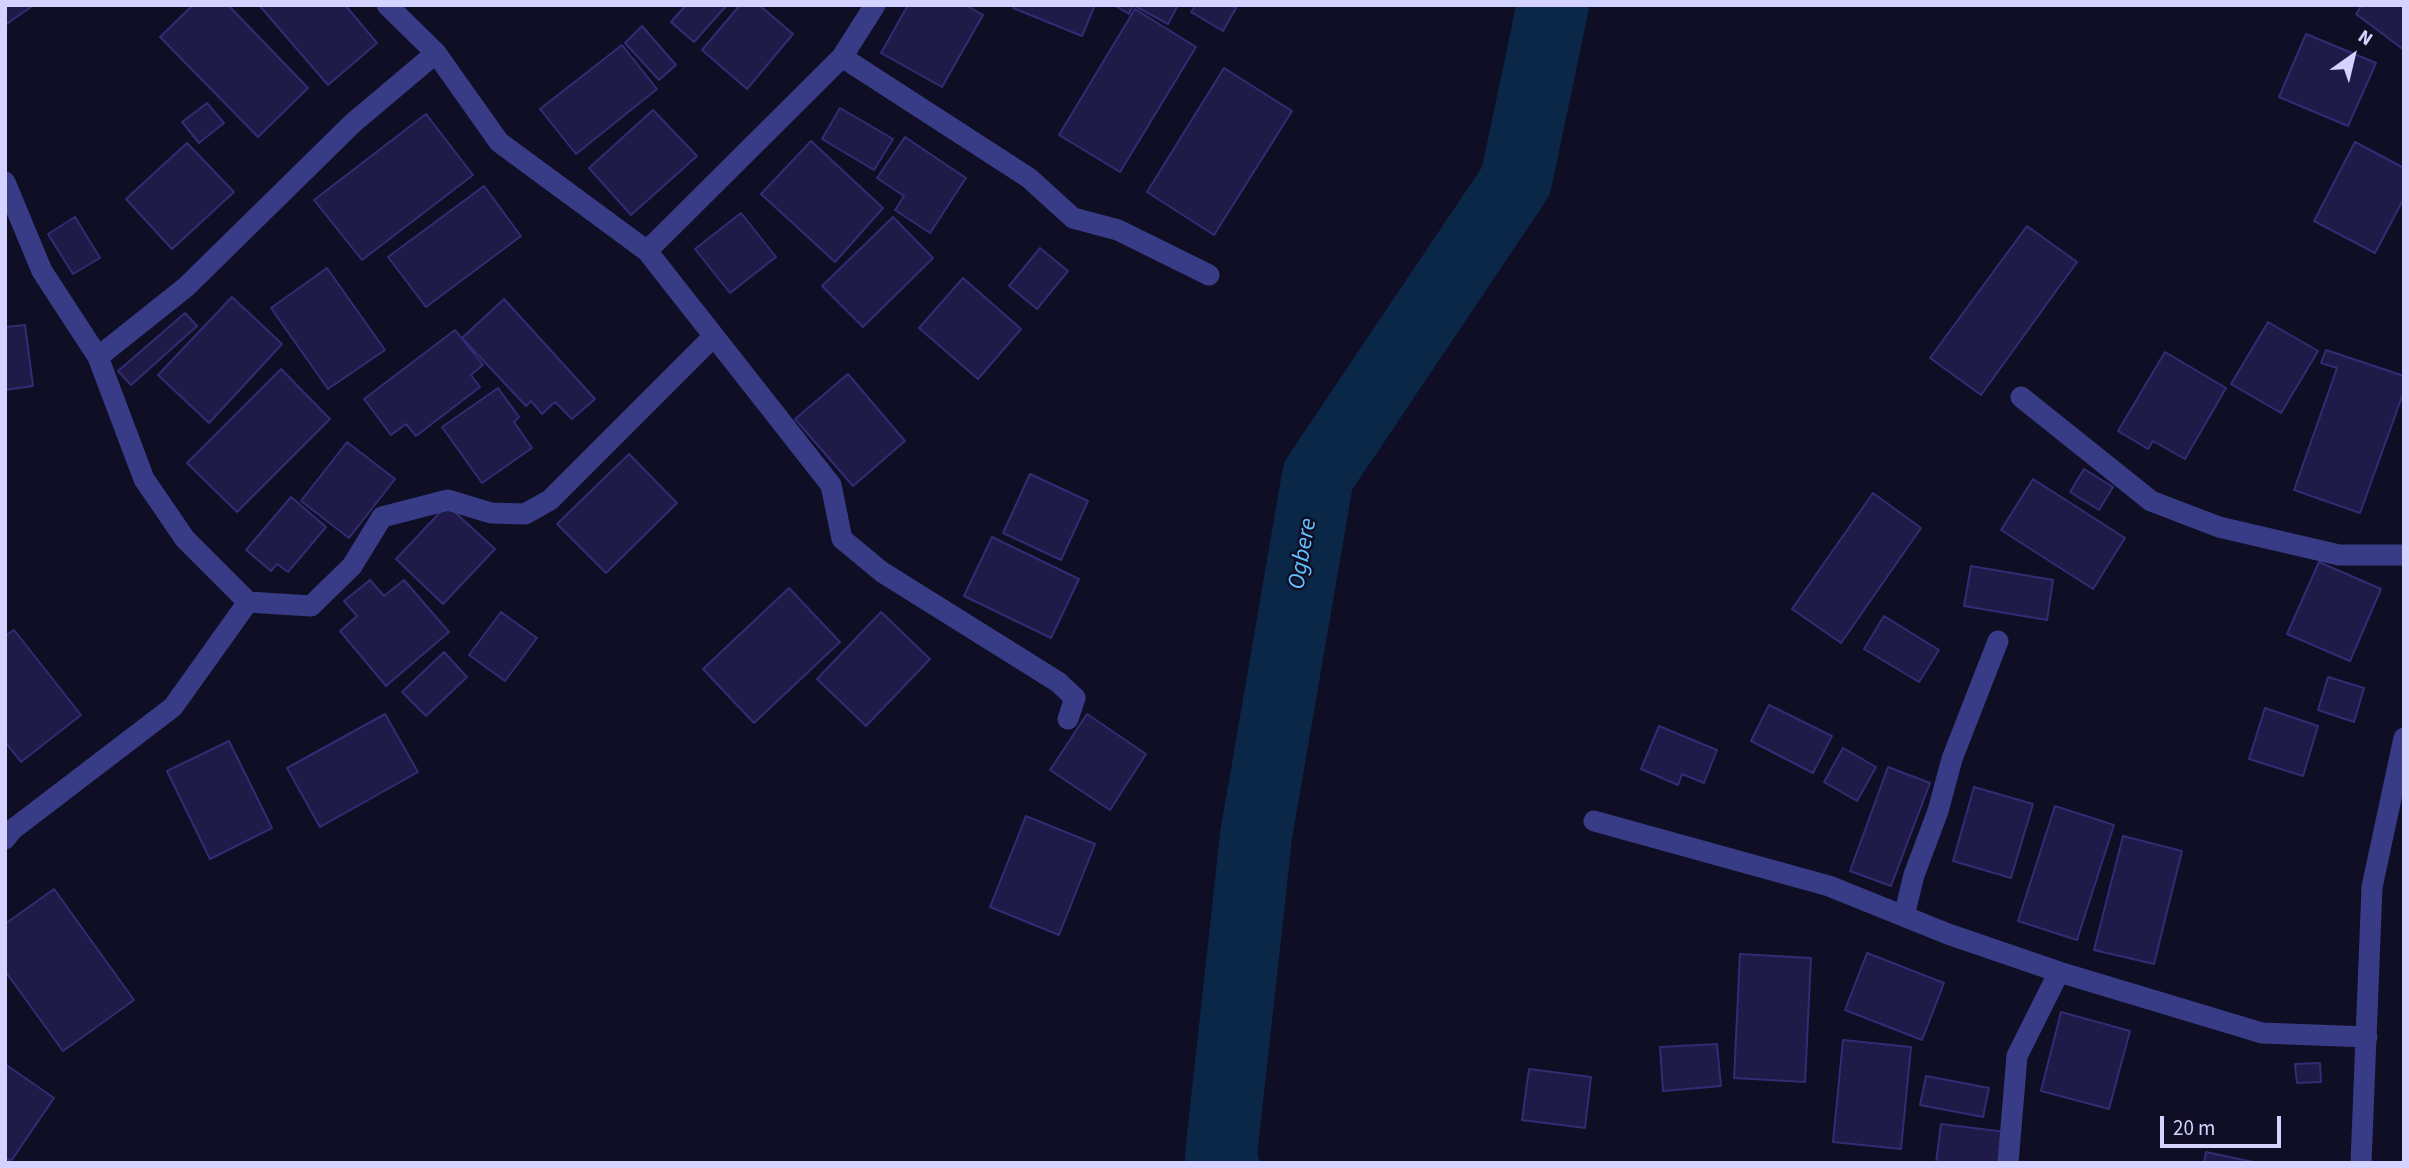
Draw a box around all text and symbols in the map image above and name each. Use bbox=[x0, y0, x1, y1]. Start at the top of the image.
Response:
north arrow bbox=[2318, 21, 2388, 91]
text: N bbox=[2352, 23, 2378, 53]
water label: Ogbere bbox=[1284, 516, 1324, 592]
scale bar bbox=[2164, 1102, 2285, 1146]
text: 20 m bbox=[2173, 1113, 2215, 1143]

